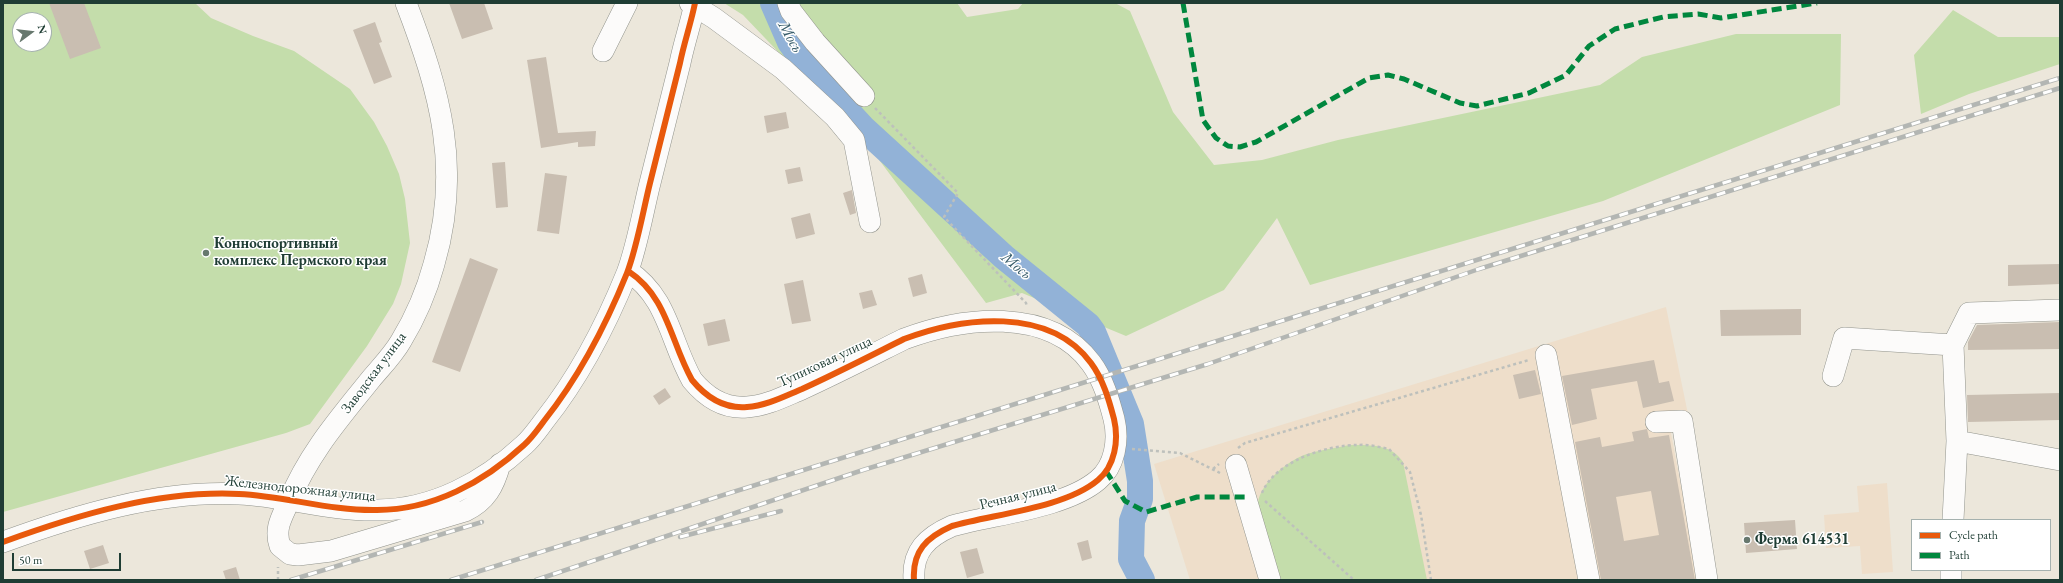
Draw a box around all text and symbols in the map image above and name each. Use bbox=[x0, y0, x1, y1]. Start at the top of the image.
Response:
north arrow bbox=[12, 12, 52, 52]
water label: Мось bbox=[773, 18, 807, 56]
text: N bbox=[35, 23, 51, 35]
place label: Конноспортивный комплекс Пермского края bbox=[214, 235, 387, 270]
marker: Конноспортивный комплекс Пермского края bbox=[201, 248, 211, 258]
water label: Мось bbox=[997, 248, 1035, 284]
street label: Заводская улица bbox=[338, 329, 410, 417]
street label: Тупиковая улица bbox=[775, 332, 875, 392]
street label: Железнодорожная улица bbox=[223, 472, 377, 506]
street label: Речная улица bbox=[978, 478, 1058, 514]
legend bbox=[1911, 519, 2051, 571]
text: Cycle path bbox=[1949, 527, 1998, 543]
place label: Ферма 614531 bbox=[1755, 531, 1849, 549]
marker: Ферма 614531 bbox=[1742, 535, 1752, 545]
scale bar bbox=[14, 545, 123, 571]
text: Path bbox=[1949, 547, 1970, 563]
text: 50 m bbox=[19, 552, 42, 568]

